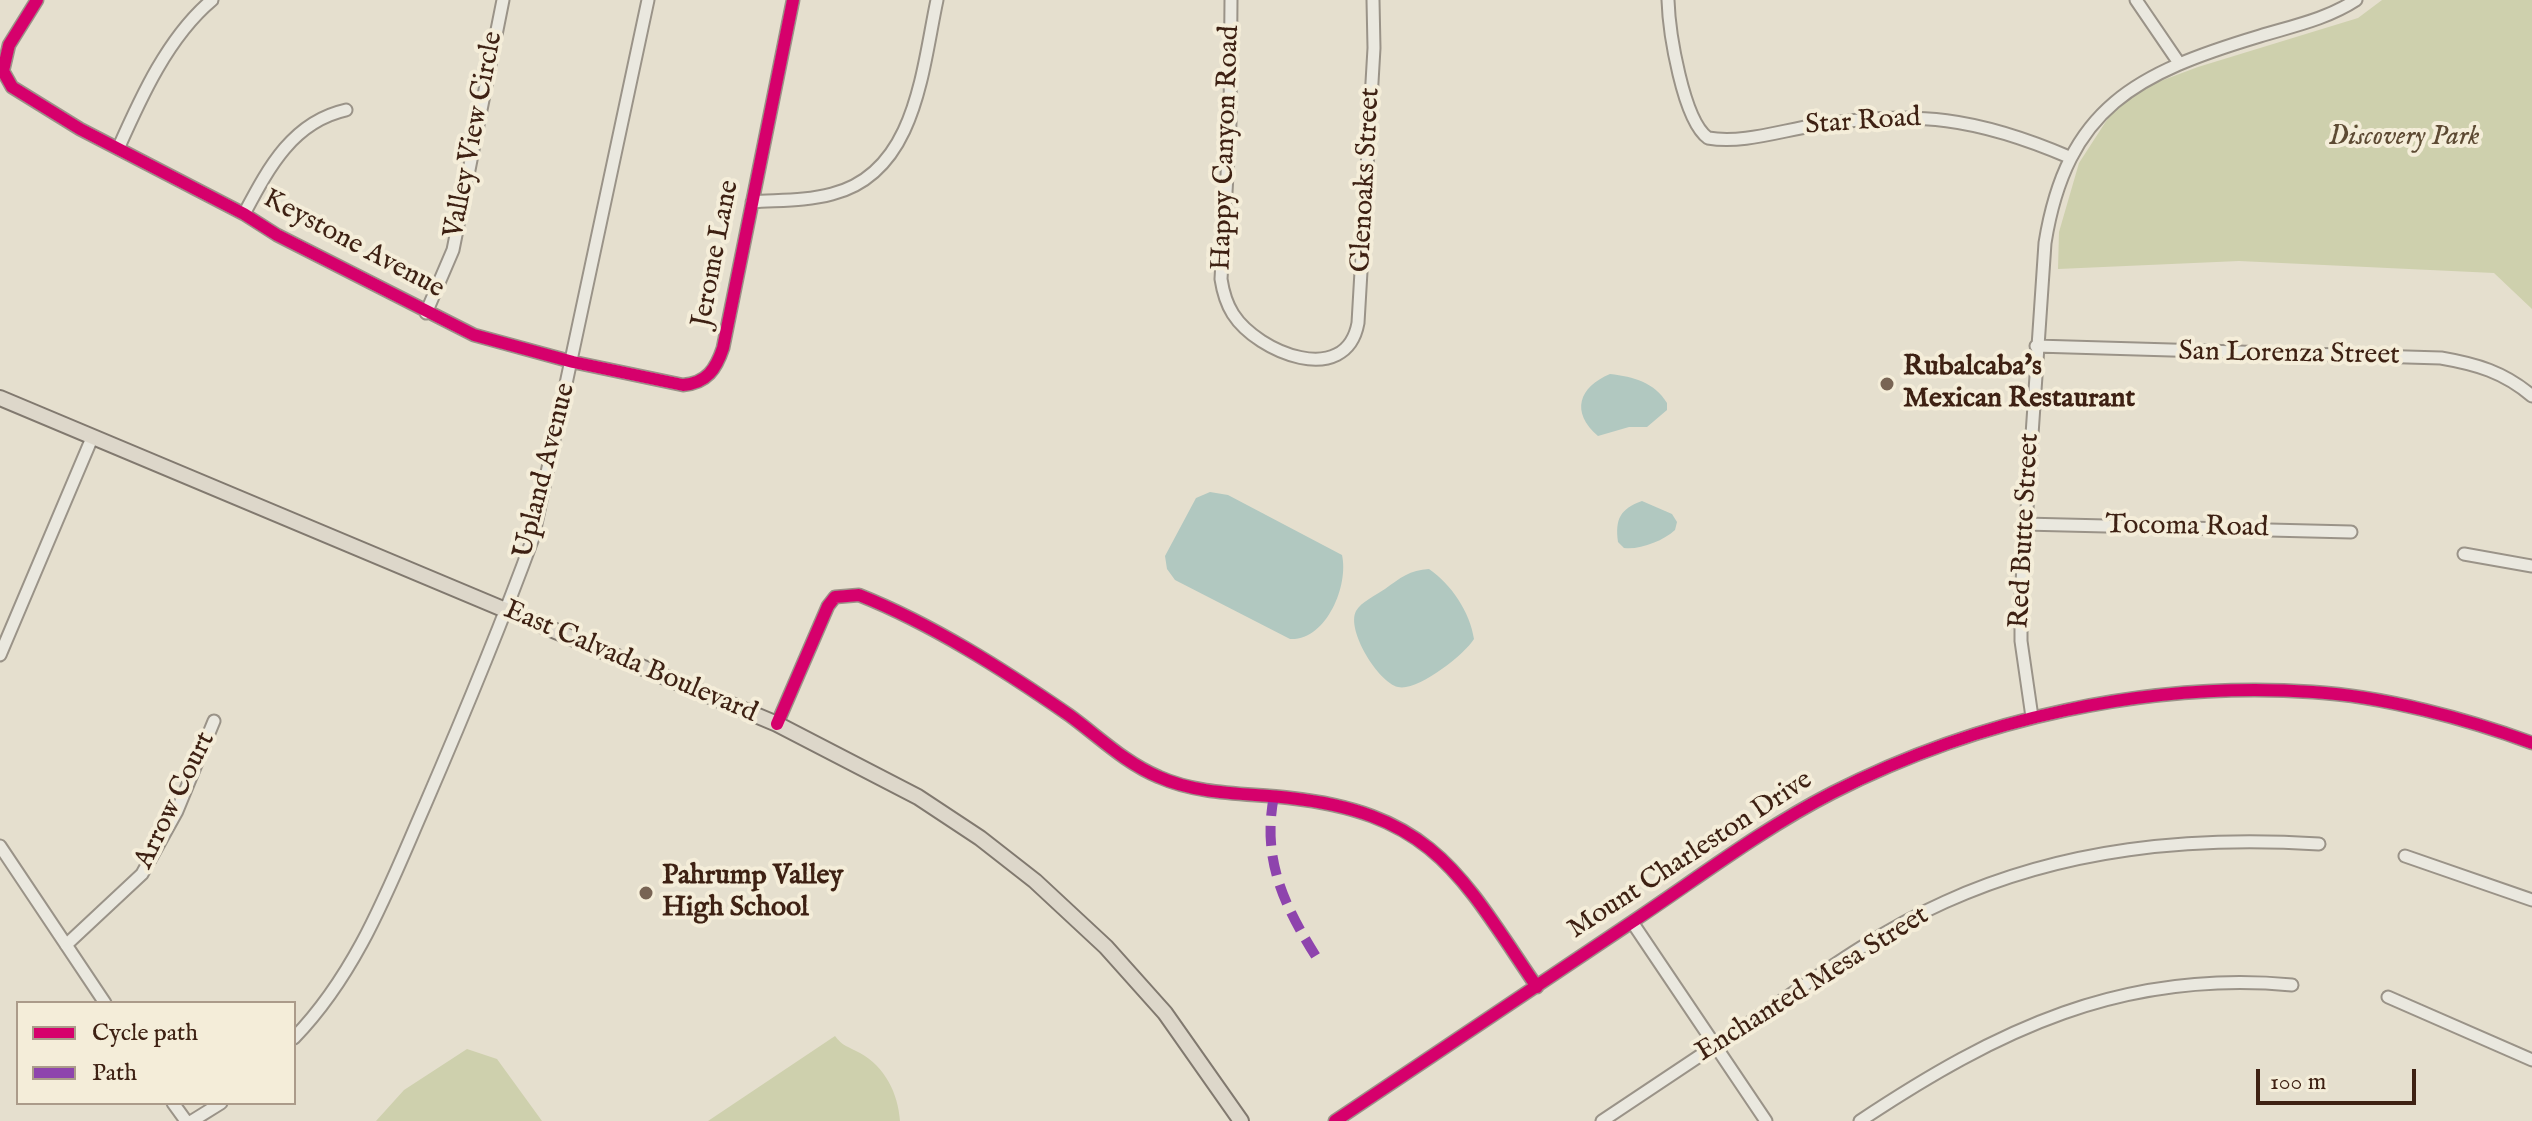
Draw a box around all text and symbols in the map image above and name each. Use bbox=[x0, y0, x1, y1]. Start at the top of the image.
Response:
street label: Happy Canyon Road bbox=[1206, 25, 1248, 271]
street label: Valley View Circle bbox=[439, 29, 511, 241]
street label: Glenoaks Street bbox=[1345, 87, 1389, 273]
street label: Star Road bbox=[1804, 102, 1922, 144]
park label: Discovery Park bbox=[2328, 121, 2480, 155]
street label: Jerome Lane bbox=[686, 178, 748, 330]
street label: Keystone Avenue bbox=[257, 183, 449, 307]
street label: San Lorenza Street bbox=[2178, 336, 2400, 374]
place label: Rubalcaba's Mexican Restaurant bbox=[1903, 351, 2135, 417]
marker: Rubalcaba's Mexican Restaurant bbox=[1878, 375, 1896, 393]
street label: Upland Avenue bbox=[508, 380, 584, 562]
street label: Red Butte Street bbox=[2004, 432, 2048, 630]
street label: Tocoma Road bbox=[2105, 510, 2269, 546]
street label: East Calvada Boulevard bbox=[498, 594, 762, 732]
street label: Arrow Court bbox=[128, 727, 224, 875]
street label: Mount Charleston Drive bbox=[1563, 764, 1819, 948]
place label: Pahrump Valley High School bbox=[662, 860, 843, 926]
marker: Pahrump Valley High School bbox=[637, 884, 655, 902]
street label: Enchanted Mesa Street bbox=[1690, 900, 1936, 1070]
legend bbox=[16, 1001, 296, 1105]
text: Cycle path bbox=[92, 1018, 198, 1049]
scale bar bbox=[2260, 1053, 2420, 1103]
text: Path bbox=[92, 1058, 137, 1089]
text: 100 m bbox=[2270, 1067, 2326, 1098]

